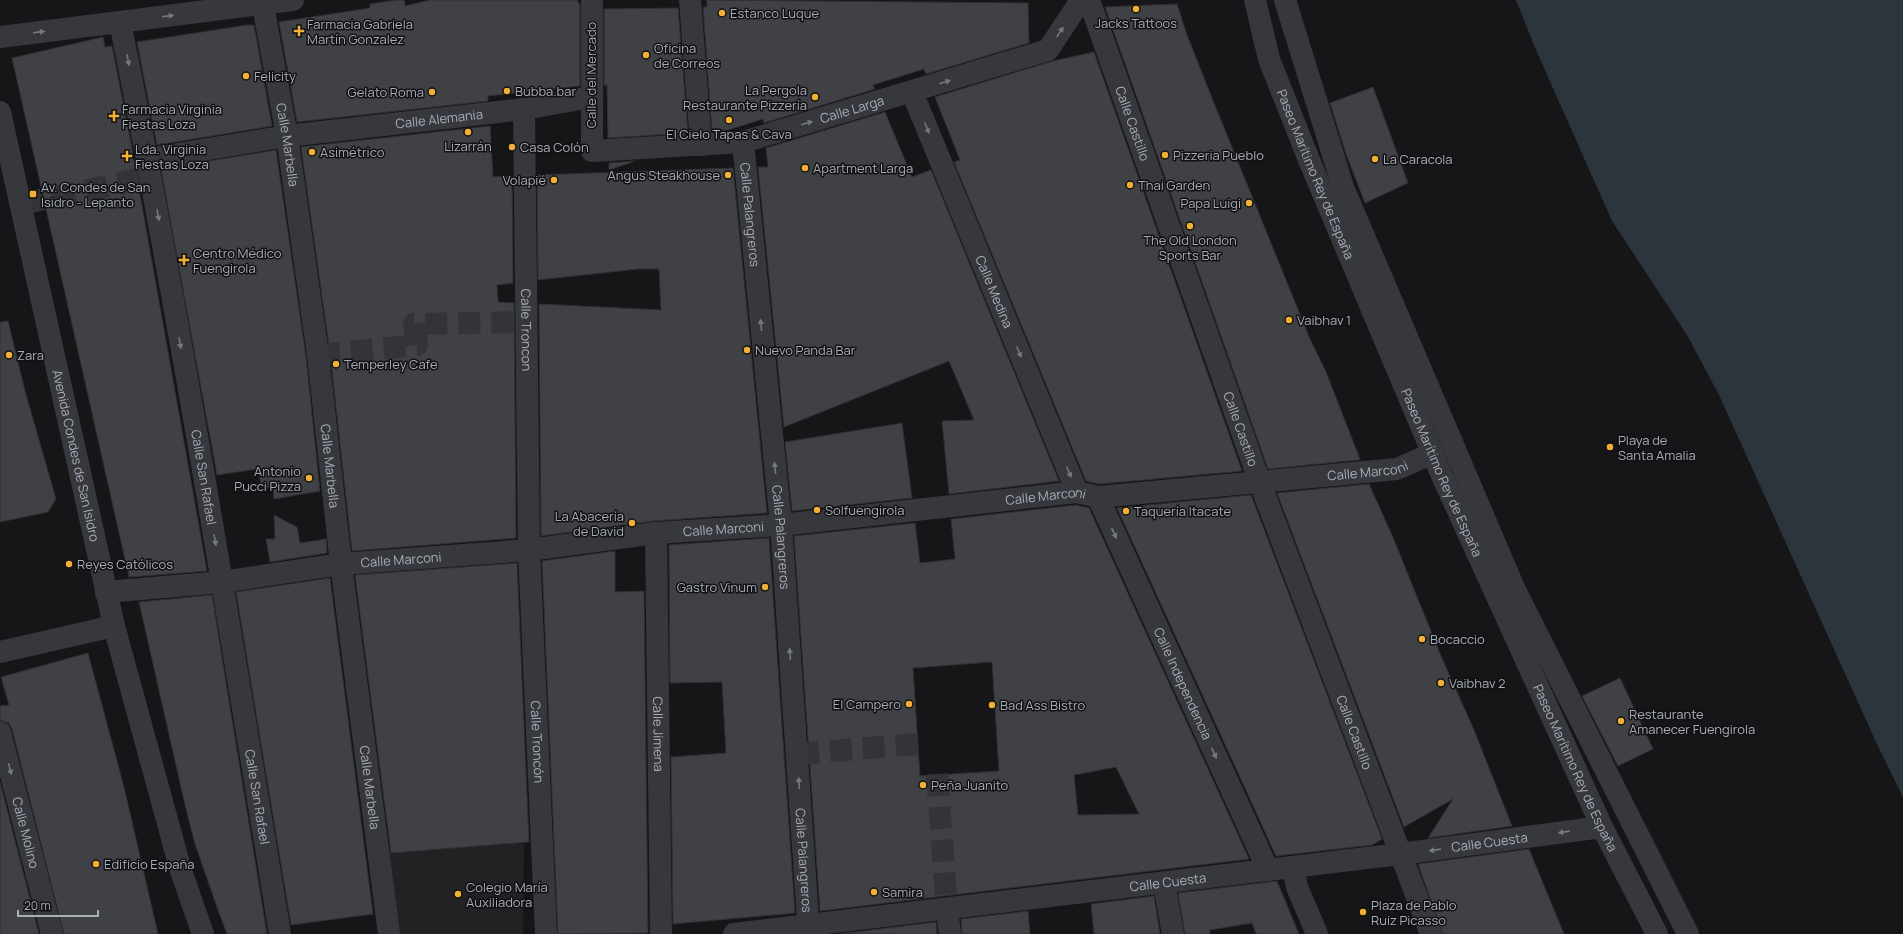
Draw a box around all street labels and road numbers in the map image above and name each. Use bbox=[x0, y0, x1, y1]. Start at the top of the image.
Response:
street label: Calle del Mercado bbox=[582, 21, 600, 128]
street label: Calle Castillo bbox=[1111, 84, 1154, 164]
street label: Paseo Marítimo Rey de España bbox=[1273, 87, 1359, 262]
street label: Calle Larga bbox=[818, 91, 886, 127]
street label: Calle Marbella bbox=[272, 101, 303, 188]
street label: Calle Alemania bbox=[394, 105, 484, 133]
street label: Calle Palangreros bbox=[736, 162, 764, 268]
street label: Calle Medina bbox=[971, 253, 1017, 331]
street label: Calle Troncon bbox=[517, 289, 536, 371]
street label: Avenida Condes de San Isidro bbox=[48, 368, 104, 544]
street label: Paseo Marítimo Rey de España bbox=[1397, 386, 1487, 560]
street label: Calle Castillo bbox=[1219, 389, 1262, 469]
street label: Calle Marbella bbox=[317, 423, 344, 509]
street label: Calle San Rafael bbox=[187, 428, 221, 526]
street label: Calle Marconi bbox=[1326, 456, 1411, 484]
street label: Calle Marconi bbox=[1004, 483, 1088, 509]
street label: Calle Palangreros bbox=[768, 484, 794, 590]
street label: Calle Marconi bbox=[682, 517, 764, 540]
street label: Calle Marconi bbox=[360, 548, 442, 572]
street label: Calle Independencia bbox=[1150, 624, 1216, 743]
street label: Paseo Marítimo Rey de España bbox=[1529, 681, 1622, 854]
street label: Calle Castillo bbox=[1332, 693, 1377, 772]
street label: Calle Jimena bbox=[649, 696, 668, 772]
street label: Calle Troncón bbox=[527, 700, 548, 783]
street label: Calle Marbella bbox=[356, 744, 384, 830]
street label: Calle San Rafael bbox=[241, 748, 274, 846]
street label: Calle Molino bbox=[8, 795, 44, 871]
street label: Calle Palangreros bbox=[791, 808, 817, 913]
street label: Calle Cuesta bbox=[1450, 828, 1529, 856]
street label: Calle Cuesta bbox=[1129, 868, 1207, 895]

